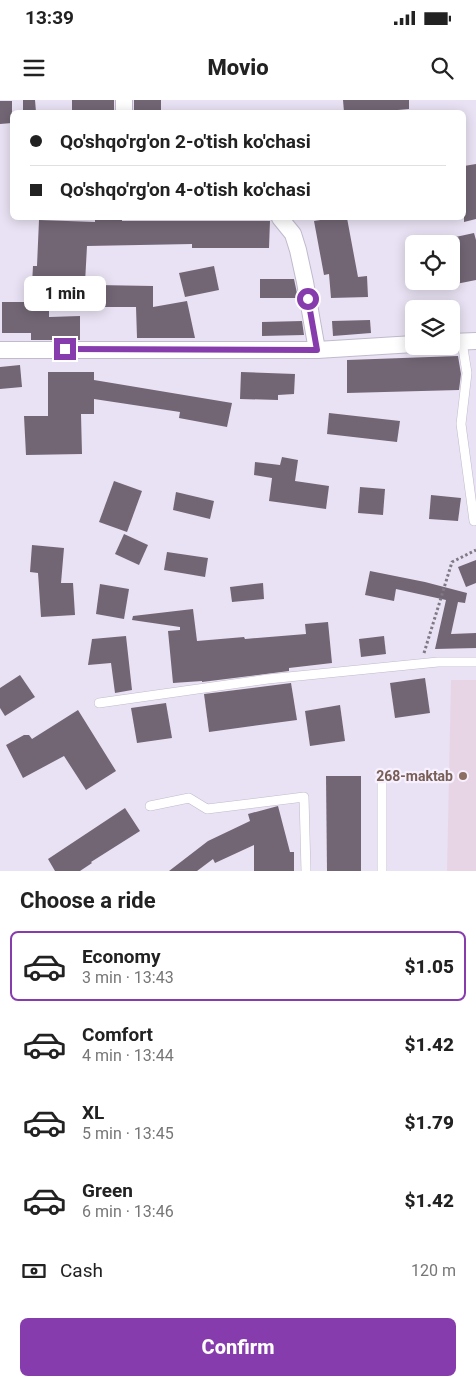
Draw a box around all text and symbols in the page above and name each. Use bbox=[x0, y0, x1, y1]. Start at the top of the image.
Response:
text: 13:39 bbox=[25, 6, 74, 29]
icon: menu bbox=[20, 54, 48, 82]
icon: search bbox=[428, 54, 456, 82]
text: Movio bbox=[207, 55, 269, 80]
text: Qo'shqo'rg'on 2-o'tish ko'chasi bbox=[60, 130, 311, 153]
text: Qo'shqo'rg'on 4-o'tish ko'chasi bbox=[60, 178, 311, 201]
map controls bbox=[405, 235, 460, 355]
button: locate bbox=[405, 235, 460, 290]
callout: 1 min bbox=[24, 276, 106, 312]
text: 1 min bbox=[45, 284, 85, 303]
route start bbox=[297, 288, 319, 310]
button: layers bbox=[405, 300, 460, 355]
route end bbox=[54, 338, 76, 360]
place label: 268-maktab bbox=[376, 768, 453, 784]
marker: 268-maktab bbox=[457, 770, 469, 782]
text: Choose a ride bbox=[20, 888, 156, 913]
icon: car bbox=[22, 944, 67, 989]
text: Economy bbox=[82, 945, 161, 968]
text: $1.05 bbox=[405, 955, 454, 978]
text: 3 min · 13:43 bbox=[82, 968, 174, 987]
icon: car bbox=[22, 1022, 67, 1067]
text: Comfort bbox=[82, 1023, 153, 1046]
text: $1.42 bbox=[405, 1033, 454, 1056]
text: 4 min · 13:44 bbox=[82, 1046, 174, 1065]
icon: car bbox=[22, 1100, 67, 1145]
text: XL bbox=[82, 1101, 104, 1124]
text: $1.79 bbox=[405, 1111, 454, 1134]
text: 5 min · 13:45 bbox=[82, 1124, 174, 1143]
icon: car bbox=[22, 1178, 67, 1223]
text: Green bbox=[82, 1179, 133, 1202]
text: $1.42 bbox=[405, 1189, 454, 1212]
text: 6 min · 13:46 bbox=[82, 1202, 174, 1221]
icon: cash bbox=[20, 1257, 48, 1285]
text: Cash bbox=[60, 1259, 103, 1282]
text: 120 m bbox=[411, 1261, 456, 1280]
button: Confirm bbox=[20, 1318, 456, 1376]

